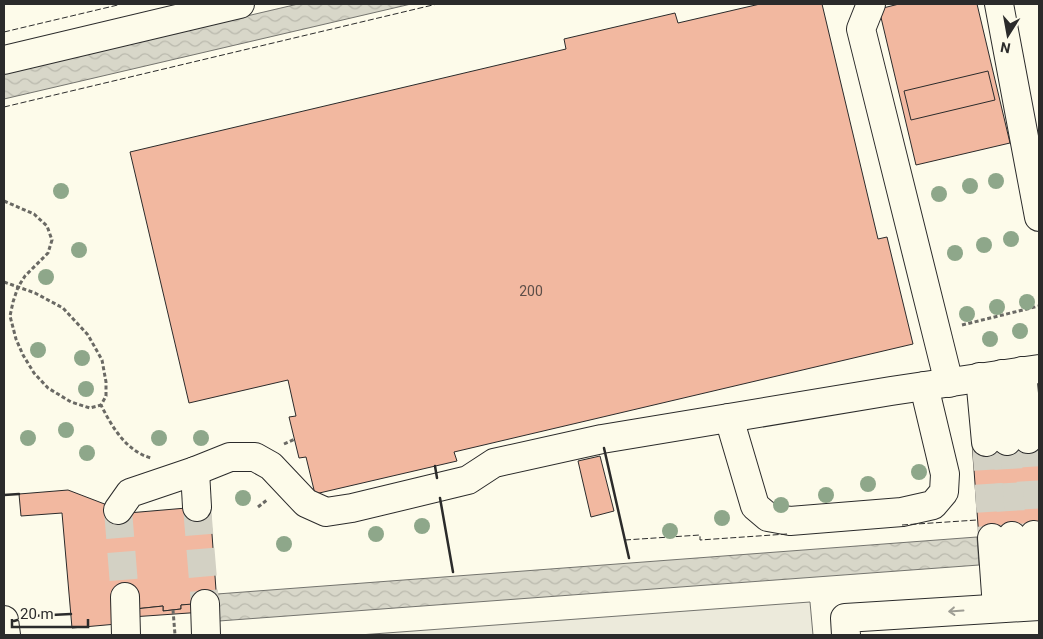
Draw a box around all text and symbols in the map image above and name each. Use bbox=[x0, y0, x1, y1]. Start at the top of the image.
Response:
north arrow bbox=[983, 10, 1033, 60]
text: N bbox=[999, 39, 1012, 57]
house number: 200 bbox=[519, 283, 543, 299]
scale bar bbox=[12, 596, 89, 628]
text: 20 m bbox=[20, 605, 54, 623]
one-way arrow bbox=[948, 606, 964, 615]

